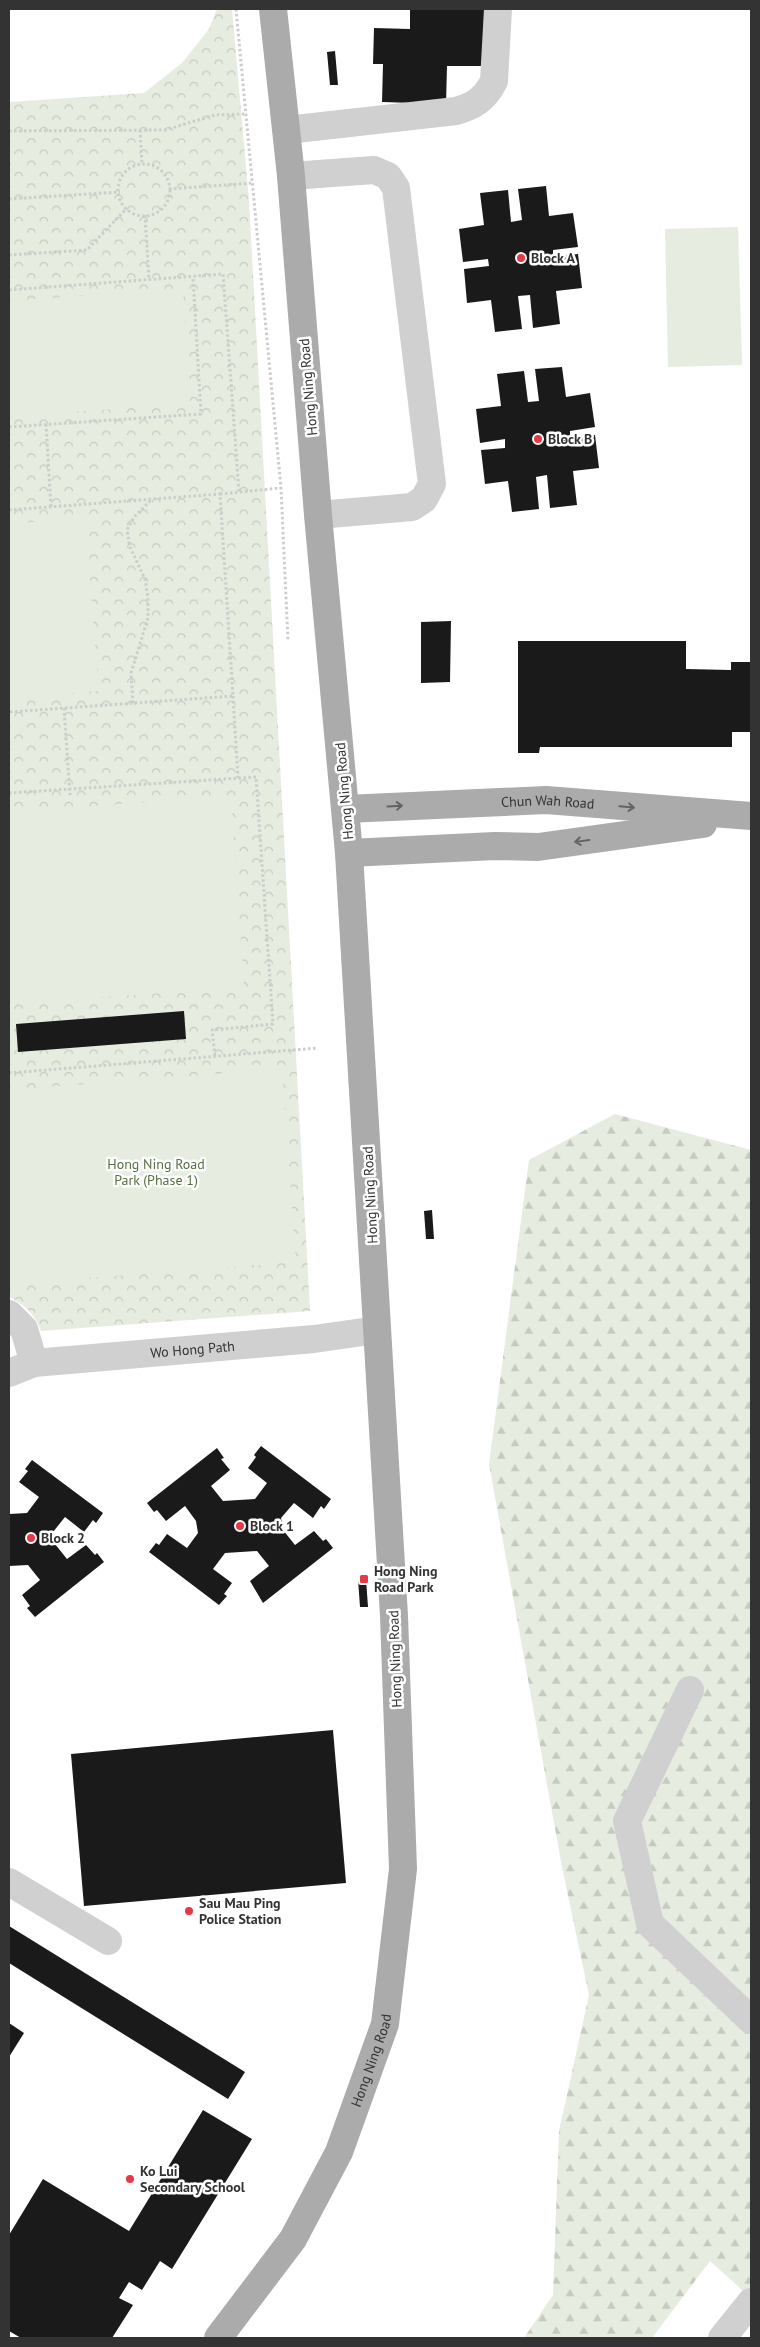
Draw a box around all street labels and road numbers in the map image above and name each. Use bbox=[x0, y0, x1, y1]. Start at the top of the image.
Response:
street label: Hong Ning Road bbox=[295, 338, 321, 436]
street label: Hong Ning Road bbox=[331, 742, 357, 840]
street label: Chun Wah Road bbox=[501, 791, 595, 813]
street label: Hong Ning Road bbox=[358, 1146, 382, 1244]
street label: Wo Hong Path bbox=[149, 1337, 236, 1362]
street label: Hong Ning Road bbox=[384, 1610, 406, 1708]
street label: Hong Ning Road bbox=[347, 2013, 395, 2109]

